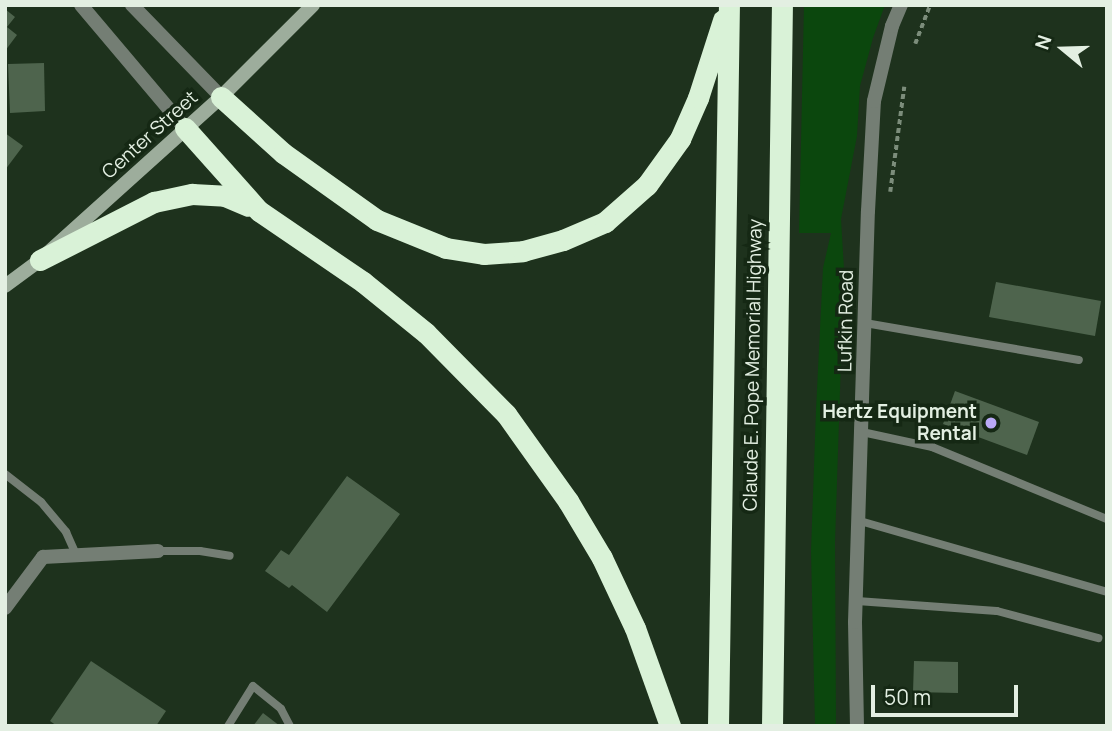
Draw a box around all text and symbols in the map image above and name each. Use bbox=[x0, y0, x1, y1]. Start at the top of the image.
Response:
north arrow bbox=[1028, 14, 1098, 84]
text: N bbox=[1029, 31, 1058, 53]
street label: Center Street bbox=[98, 86, 202, 184]
street label: Claude E. Pope Memorial Highway bbox=[739, 219, 767, 511]
street label: Lufkin Road bbox=[834, 270, 858, 372]
place label: Hertz Equipment Rental bbox=[822, 401, 977, 445]
marker: Hertz Equipment Rental bbox=[983, 415, 999, 431]
scale bar bbox=[874, 672, 1021, 716]
text: 50 m bbox=[884, 683, 931, 711]

